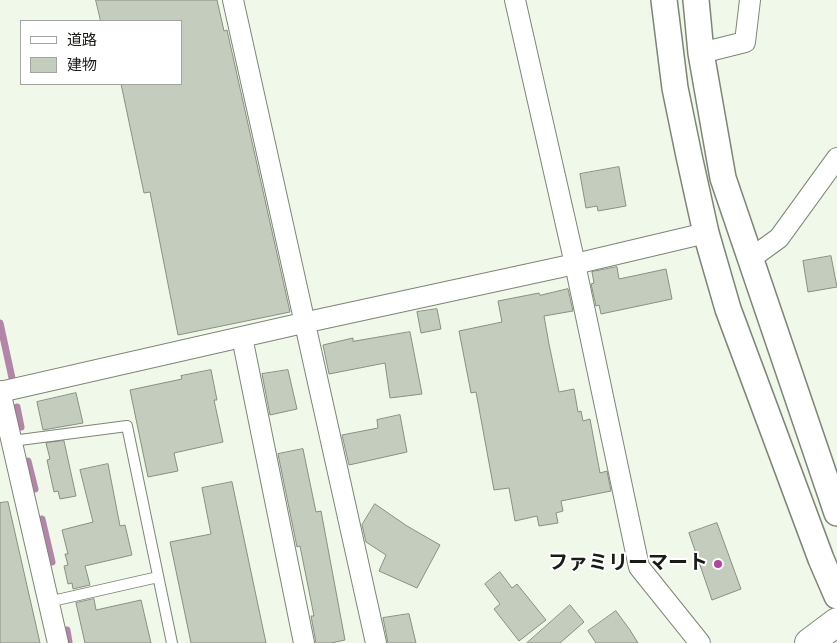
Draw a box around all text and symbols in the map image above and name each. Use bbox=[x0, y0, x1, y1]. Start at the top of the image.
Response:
legend bbox=[20, 20, 182, 85]
text: 道路 bbox=[67, 29, 97, 51]
text: 建物 bbox=[67, 54, 97, 76]
place label: ファミリーマート bbox=[548, 552, 708, 576]
marker: ファミリーマート bbox=[712, 558, 724, 570]

